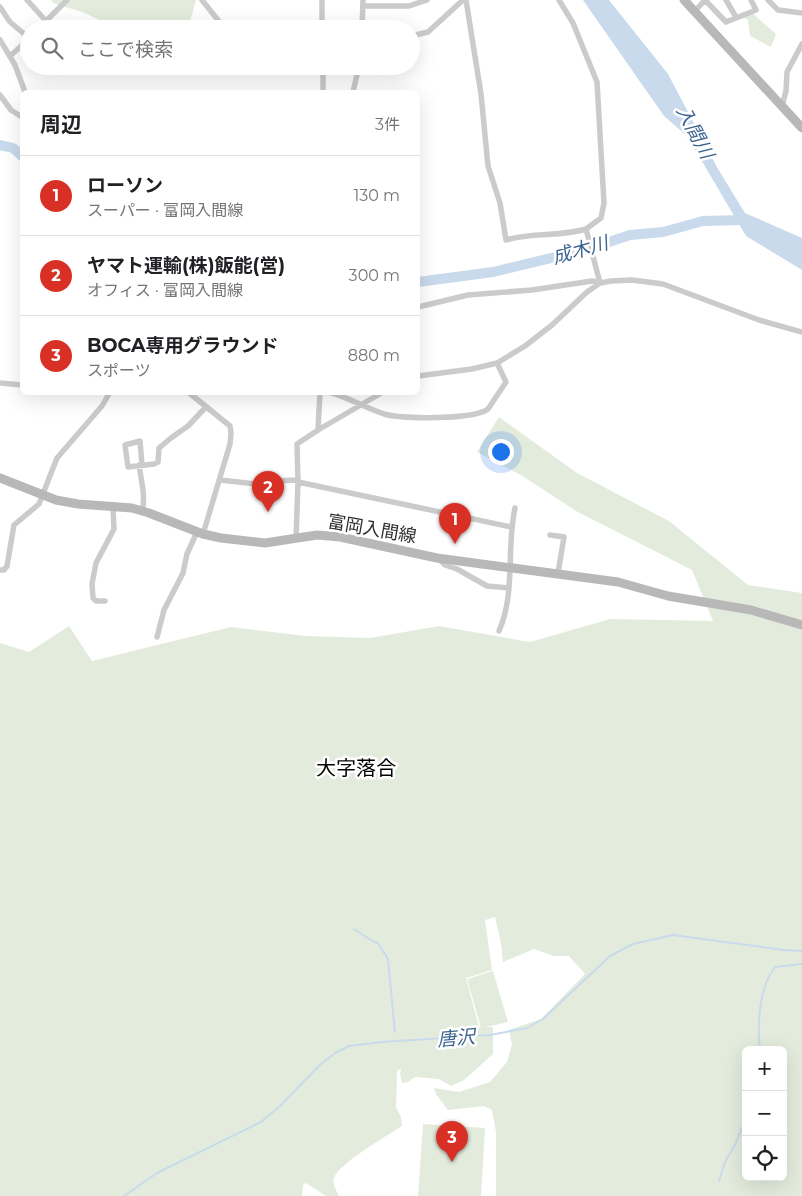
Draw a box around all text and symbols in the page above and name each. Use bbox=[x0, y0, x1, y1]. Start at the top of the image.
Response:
search box bbox=[20, 20, 420, 75]
icon: search bbox=[38, 34, 66, 62]
text: ここで検索 bbox=[78, 38, 173, 61]
water label: 入間川 bbox=[671, 101, 719, 164]
text: 周辺 bbox=[40, 112, 82, 137]
text: 3件 bbox=[375, 115, 400, 134]
text: ローソン bbox=[87, 174, 163, 197]
text: 1 bbox=[53, 186, 59, 205]
text: 130 m bbox=[353, 186, 400, 205]
text: スーパー · 富岡入間線 bbox=[87, 201, 243, 220]
water label: 成木川 bbox=[549, 231, 612, 269]
text: ヤマト運輸(株)飯能(営) bbox=[87, 254, 285, 277]
text: 2 bbox=[51, 266, 61, 285]
text: 300 m bbox=[349, 266, 400, 285]
text: オフィス · 富岡入間線 bbox=[87, 281, 243, 300]
text: BOCA専用グラウンド bbox=[87, 334, 279, 357]
text: 3 bbox=[51, 346, 61, 365]
text: 880 m bbox=[348, 346, 400, 365]
text: スポーツ bbox=[87, 361, 151, 380]
your location bbox=[488, 439, 514, 465]
pin: 2 bbox=[252, 471, 284, 512]
pin: 1 bbox=[439, 503, 471, 544]
street label: 富岡入間線 bbox=[326, 510, 418, 548]
district label: 大字落合 bbox=[316, 756, 396, 780]
water label: 唐沢 bbox=[436, 1025, 479, 1051]
map controls bbox=[742, 1046, 787, 1181]
button: + bbox=[742, 1046, 787, 1091]
button: − bbox=[742, 1091, 787, 1136]
pin: 3 bbox=[436, 1121, 468, 1162]
button: locate bbox=[742, 1136, 787, 1181]

